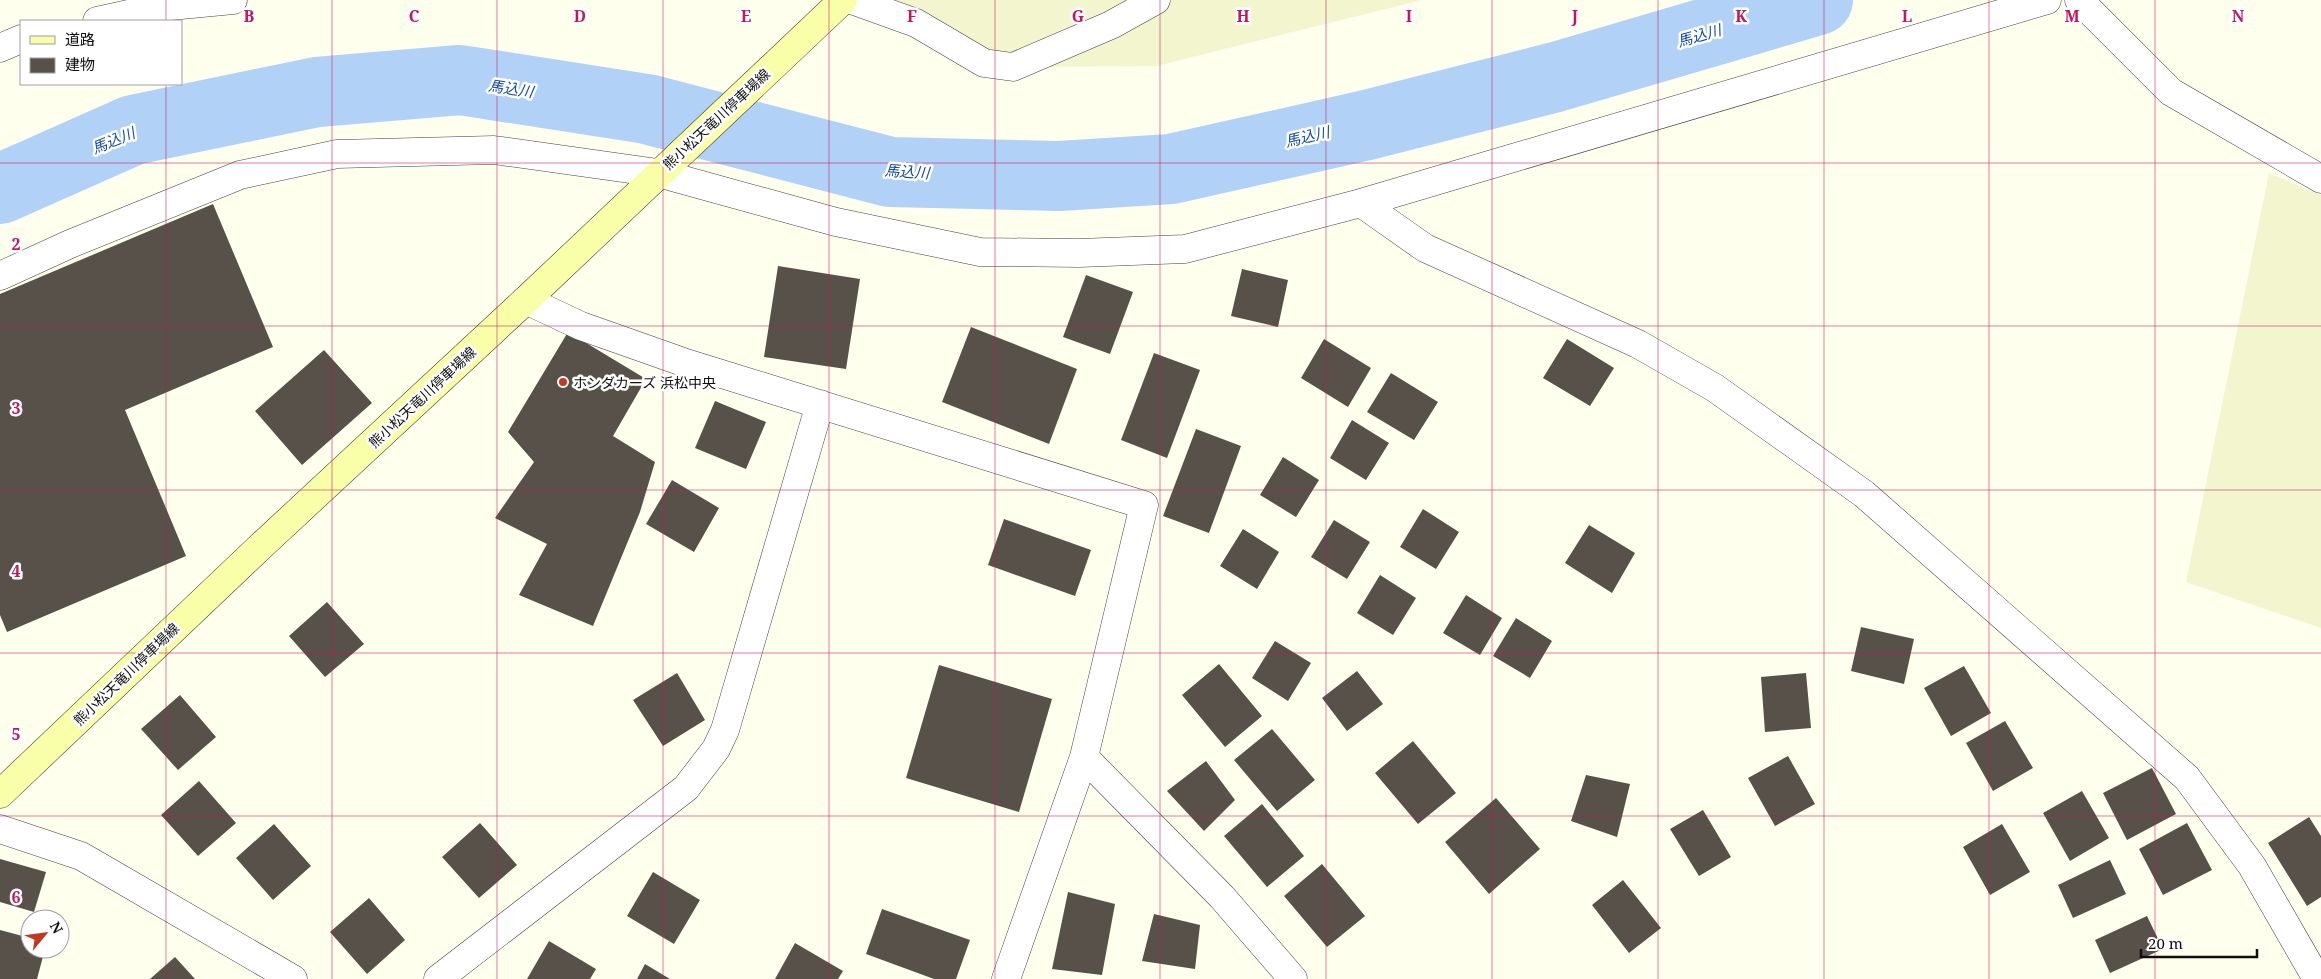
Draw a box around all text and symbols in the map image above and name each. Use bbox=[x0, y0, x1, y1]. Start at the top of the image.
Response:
text: B bbox=[244, 5, 255, 27]
text: C bbox=[409, 5, 420, 27]
text: D bbox=[574, 5, 586, 27]
text: E bbox=[741, 5, 751, 27]
text: F bbox=[907, 5, 917, 27]
text: G bbox=[1072, 5, 1084, 27]
text: H bbox=[1236, 5, 1250, 27]
text: I bbox=[1406, 5, 1412, 27]
text: J bbox=[1571, 5, 1579, 27]
text: K bbox=[1735, 5, 1747, 27]
text: L bbox=[1902, 5, 1912, 27]
text: M bbox=[2064, 5, 2080, 27]
text: N bbox=[2232, 5, 2245, 27]
water label: 馬込川 bbox=[1675, 19, 1725, 51]
legend bbox=[20, 20, 182, 85]
text: 道路 bbox=[65, 29, 95, 49]
text: 建物 bbox=[65, 54, 95, 74]
street label: 熊小松天竜川停車場線 bbox=[658, 64, 774, 174]
water label: 馬込川 bbox=[487, 75, 537, 102]
water label: 馬込川 bbox=[1283, 121, 1333, 151]
water label: 馬込川 bbox=[88, 122, 139, 158]
water label: 馬込川 bbox=[884, 159, 932, 183]
text: 2 bbox=[11, 233, 21, 255]
street label: 熊小松天竜川停車場線 bbox=[364, 342, 480, 452]
place label: ホンダカーズ 浜松中央 bbox=[573, 373, 716, 392]
marker: ホンダカーズ 浜松中央 bbox=[557, 376, 569, 388]
text: 3 bbox=[11, 397, 21, 419]
text: 4 bbox=[11, 560, 21, 582]
street label: 熊小松天竜川停車場線 bbox=[69, 619, 183, 729]
text: 5 bbox=[11, 723, 21, 745]
text: 6 bbox=[11, 886, 21, 908]
north arrow bbox=[20, 909, 70, 959]
text: N bbox=[46, 918, 68, 937]
scale bar bbox=[2141, 926, 2257, 958]
text: 20 m bbox=[2148, 933, 2183, 953]

